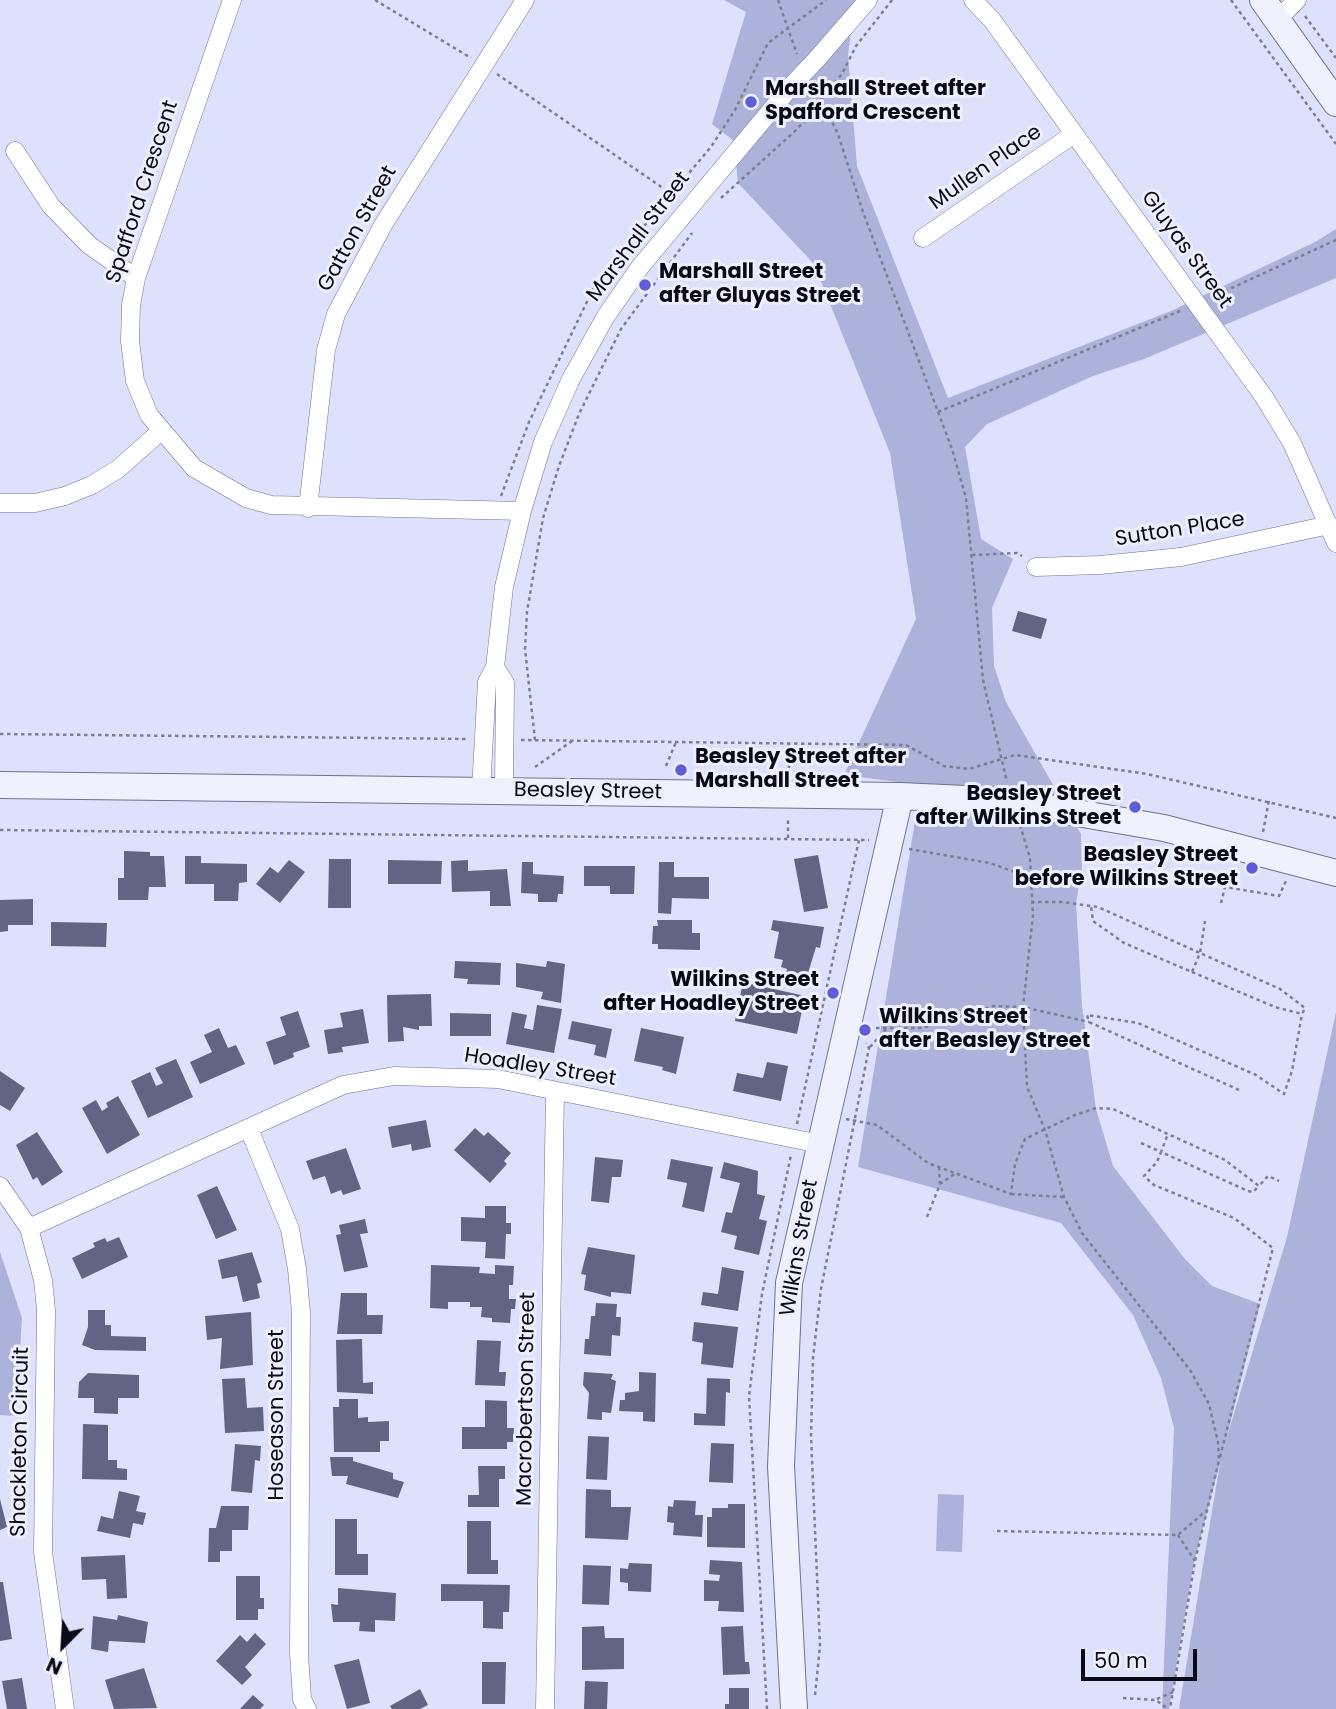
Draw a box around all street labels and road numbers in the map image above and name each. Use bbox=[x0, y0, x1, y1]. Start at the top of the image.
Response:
street label: Spafford Crescent bbox=[102, 98, 184, 286]
street label: Mullen Place bbox=[925, 120, 1047, 216]
street label: Gatton Street bbox=[313, 162, 403, 296]
street label: Marshall Street bbox=[582, 167, 696, 307]
street label: Gluyas Street bbox=[1135, 186, 1237, 314]
street label: Sutton Place bbox=[1113, 507, 1247, 553]
street label: Beasley Street bbox=[514, 778, 662, 806]
street label: Hoadley Street bbox=[462, 1044, 618, 1092]
street label: Wilkins Street bbox=[776, 1178, 824, 1318]
street label: Macrobertson Street bbox=[513, 1292, 541, 1506]
street label: Hoseason Street bbox=[265, 1329, 291, 1501]
street label: Shackleton Circuit bbox=[7, 1347, 35, 1537]

